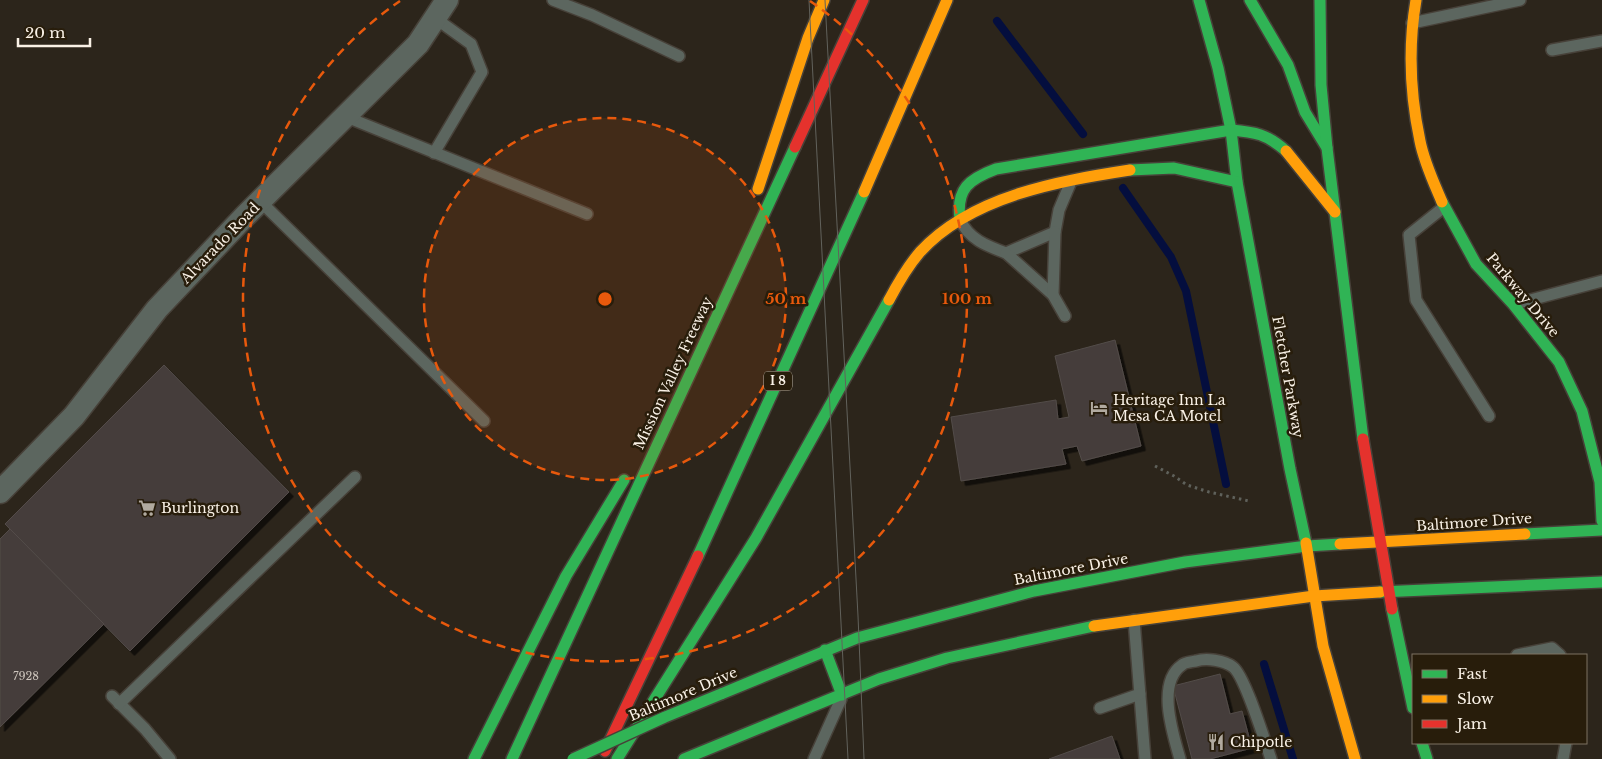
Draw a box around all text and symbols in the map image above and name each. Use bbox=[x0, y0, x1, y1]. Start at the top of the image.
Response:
scale bar bbox=[18, 15, 90, 47]
text: 20 m bbox=[25, 23, 65, 42]
street label: Alvarado Road bbox=[176, 198, 264, 288]
street label: Parkway Drive bbox=[1483, 249, 1563, 341]
text: 50 m bbox=[766, 289, 807, 308]
text: 100 m bbox=[942, 289, 992, 308]
centre of rings bbox=[596, 290, 614, 308]
street label: Mission Valley Freeway bbox=[630, 294, 716, 452]
street label: Fletcher Parkway bbox=[1268, 315, 1308, 439]
road number: I 8 bbox=[764, 372, 792, 391]
place label: Heritage Inn La Mesa CA Motel bbox=[1113, 391, 1226, 425]
hotel icon: Heritage Inn La Mesa CA Motel bbox=[1089, 398, 1109, 418]
supermarket icon: Burlington bbox=[137, 498, 157, 518]
place label: Burlington bbox=[161, 499, 240, 517]
street label: Baltimore Drive bbox=[1416, 509, 1532, 535]
street label: Baltimore Drive bbox=[1012, 549, 1130, 589]
legend bbox=[1412, 654, 1587, 744]
street label: Baltimore Drive bbox=[626, 663, 740, 725]
text: Fast bbox=[1457, 664, 1488, 683]
house number: 7928 bbox=[13, 669, 39, 683]
text: Slow bbox=[1457, 689, 1494, 708]
text: Jam bbox=[1455, 714, 1487, 733]
restaurant icon: Chipotle bbox=[1206, 732, 1226, 752]
place label: Chipotle bbox=[1230, 733, 1292, 751]

